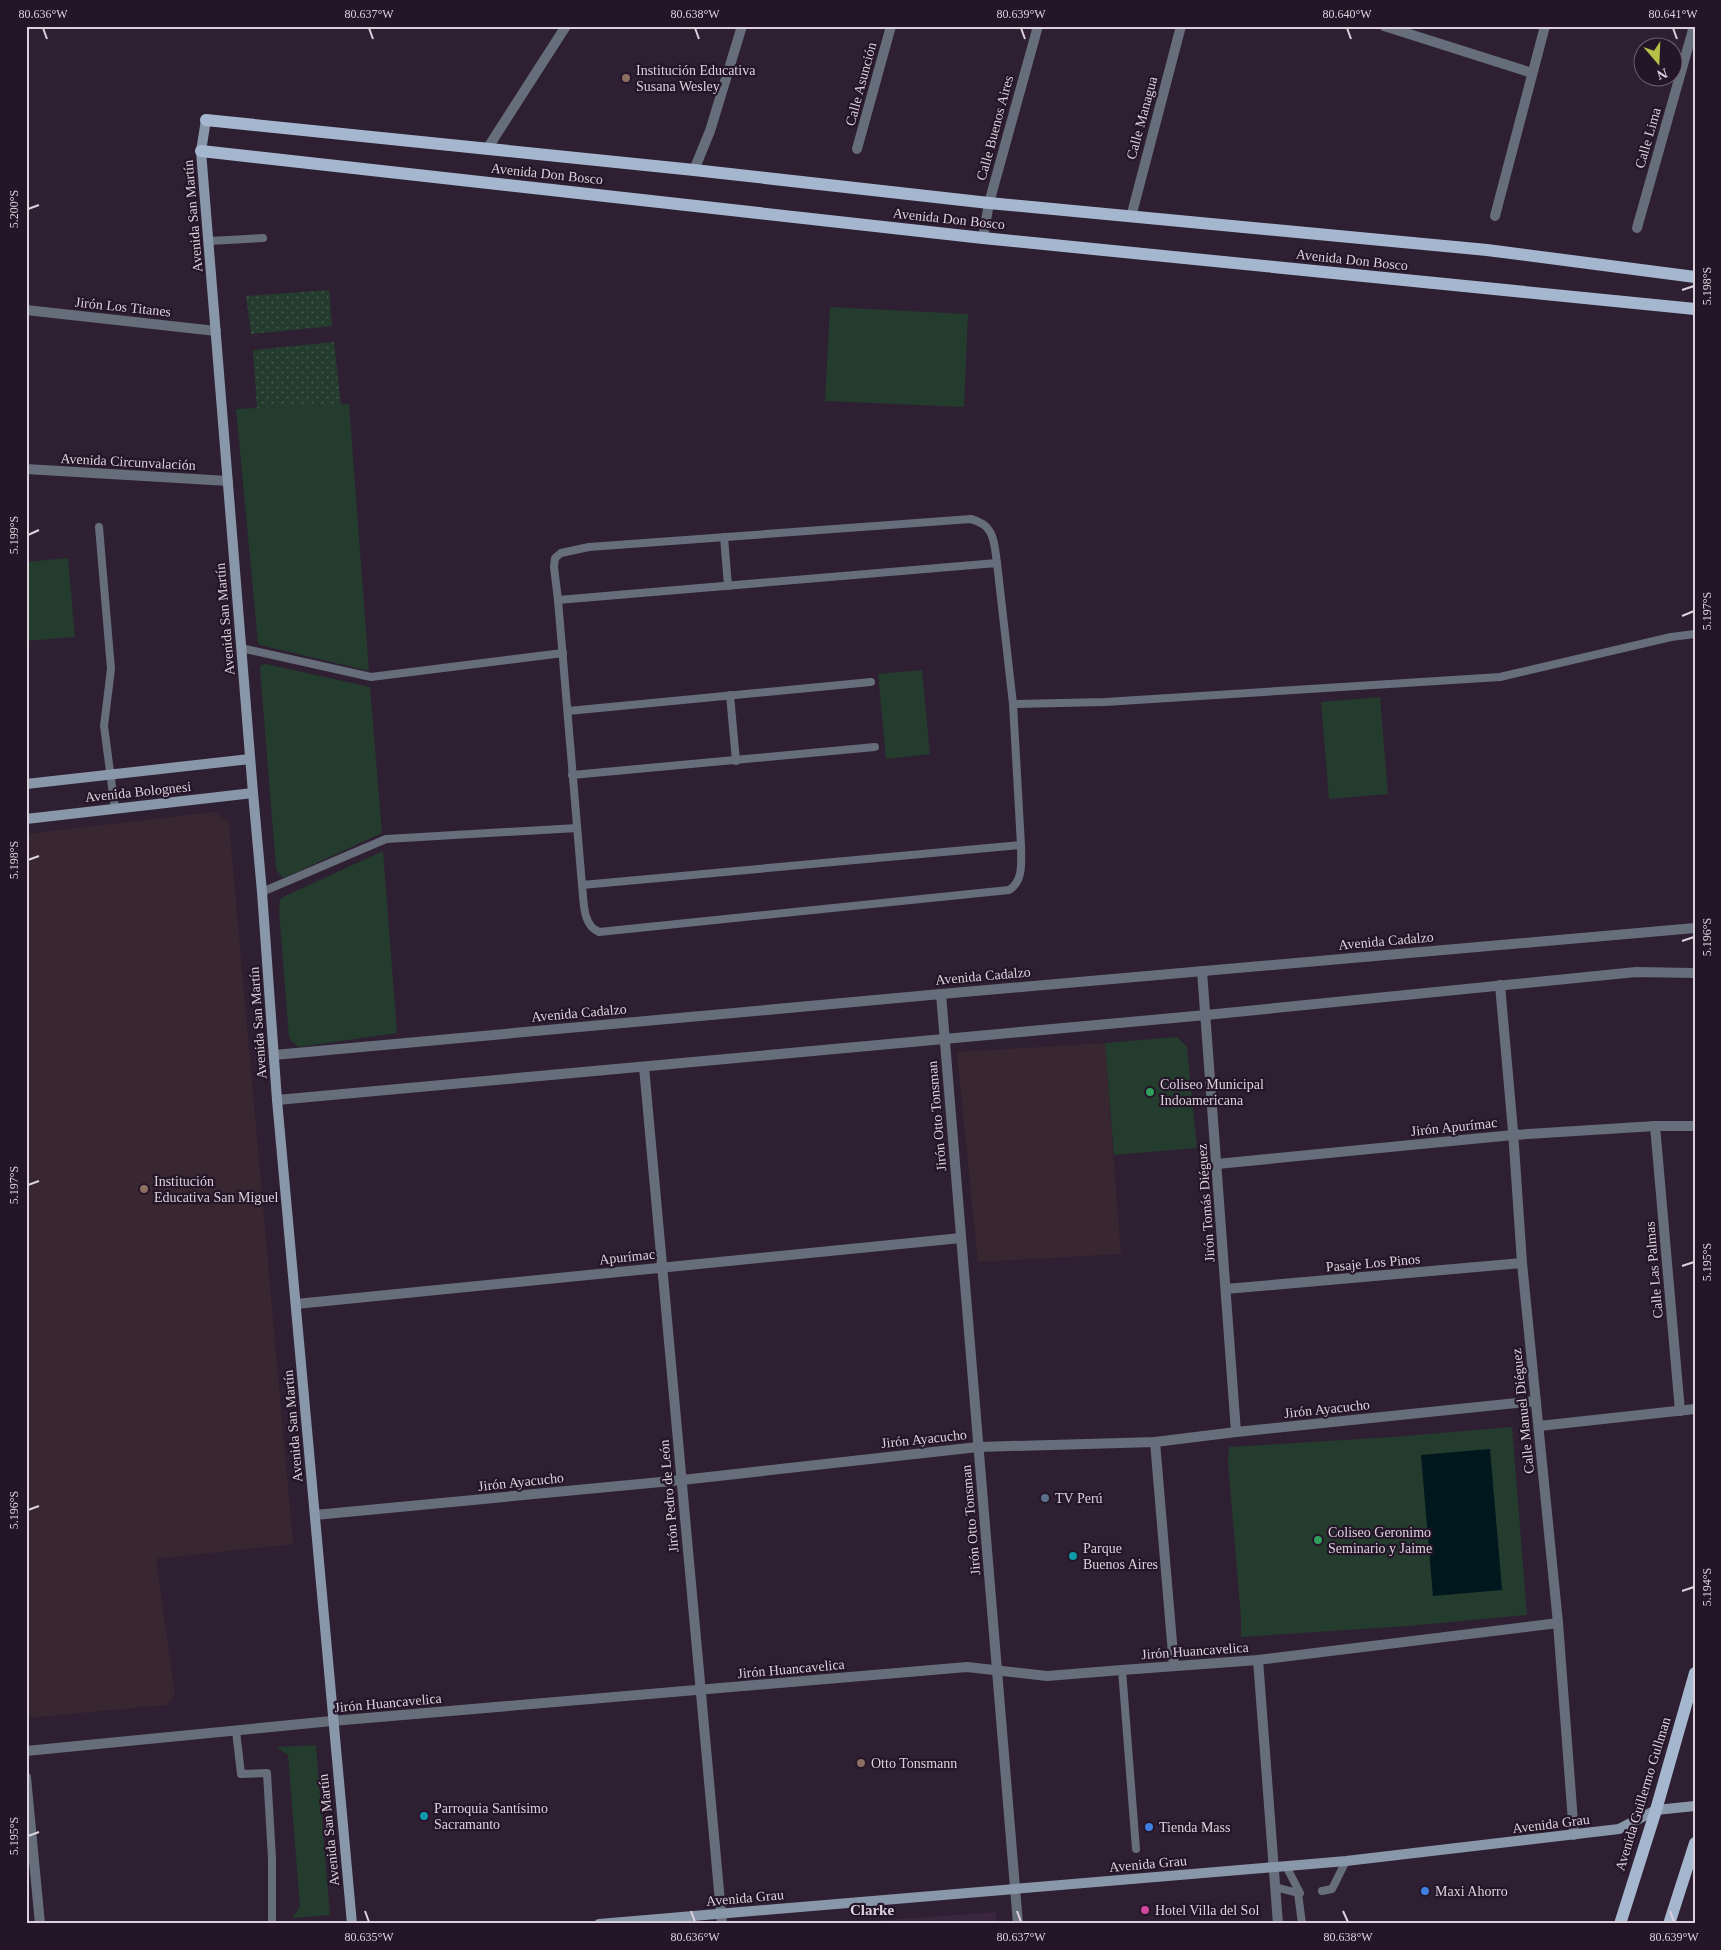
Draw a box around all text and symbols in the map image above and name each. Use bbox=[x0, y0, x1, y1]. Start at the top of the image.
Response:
text: 80.636°W bbox=[18, 7, 68, 21]
text: 80.637°W bbox=[344, 7, 394, 21]
text: 80.638°W bbox=[670, 7, 720, 21]
text: 80.639°W bbox=[996, 7, 1046, 21]
text: 80.640°W bbox=[1322, 7, 1372, 21]
text: 80.641°W bbox=[1648, 7, 1698, 21]
north arrow bbox=[1634, 38, 1684, 88]
street label: Calle Asunción bbox=[843, 41, 879, 127]
place label: Institución Educativa Susana Wesley bbox=[636, 63, 756, 94]
text: N bbox=[1655, 65, 1669, 83]
marker: Institución Educativa Susana Wesley bbox=[620, 72, 632, 84]
street label: Calle Buenos Aires bbox=[974, 74, 1016, 182]
street label: Calle Managua bbox=[1124, 74, 1160, 161]
street label: Calle Lima bbox=[1632, 105, 1664, 170]
street label: Avenida San Martín bbox=[181, 159, 205, 273]
street label: Avenida Don Bosco bbox=[490, 161, 604, 187]
text: 5.200°S bbox=[7, 190, 21, 228]
street label: Avenida Don Bosco bbox=[892, 206, 1006, 232]
street label: Avenida Don Bosco bbox=[1295, 247, 1409, 273]
text: 5.198°S bbox=[1700, 267, 1714, 305]
street label: Jirón Los Titanes bbox=[74, 294, 172, 320]
street label: Avenida Circunvalación bbox=[60, 451, 196, 473]
text: 5.199°S bbox=[7, 516, 21, 554]
street label: Avenida San Martín bbox=[213, 562, 237, 676]
text: 5.197°S bbox=[1700, 592, 1714, 630]
street label: Avenida Bolognesi bbox=[84, 779, 192, 805]
text: 5.198°S bbox=[7, 841, 21, 879]
text: 5.196°S bbox=[1700, 918, 1714, 956]
street label: Avenida Cadalzo bbox=[1338, 929, 1434, 953]
street label: Avenida Cadalzo bbox=[935, 964, 1031, 988]
street label: Avenida San Martín bbox=[247, 966, 269, 1080]
street label: Avenida Cadalzo bbox=[531, 1001, 627, 1025]
street label: Jirón Otto Tonsman bbox=[925, 1060, 949, 1172]
place label: Coliseo Municipal Indoamericana bbox=[1160, 1077, 1264, 1108]
marker: Coliseo Municipal Indoamericana bbox=[1144, 1086, 1156, 1098]
street label: Jirón Apurímac bbox=[1410, 1115, 1498, 1139]
street label: Jirón Tomás Diéguez bbox=[1194, 1143, 1218, 1263]
text: 5.197°S bbox=[7, 1166, 21, 1204]
place label: Institución Educativa San Miguel bbox=[154, 1174, 279, 1205]
marker: Institución Educativa San Miguel bbox=[138, 1183, 150, 1195]
street label: Calle Las Palmas bbox=[1642, 1221, 1666, 1319]
text: 5.195°S bbox=[1700, 1243, 1714, 1281]
street label: Apurímac bbox=[598, 1247, 656, 1267]
street label: Pasaje Los Pinos bbox=[1325, 1251, 1421, 1275]
street label: Calle Manuel Diéguez bbox=[1509, 1348, 1537, 1474]
street label: Avenida San Martín bbox=[281, 1369, 305, 1483]
street label: Jirón Ayacucho bbox=[1283, 1397, 1371, 1421]
street label: Jirón Ayacucho bbox=[880, 1427, 968, 1451]
street label: Jirón Pedro de León bbox=[657, 1439, 681, 1553]
street label: Jirón Otto Tonsman bbox=[959, 1464, 983, 1576]
street label: Jirón Ayacucho bbox=[477, 1470, 565, 1494]
text: 5.196°S bbox=[7, 1491, 21, 1529]
place label: TV Perú bbox=[1055, 1491, 1103, 1506]
marker: TV Perú bbox=[1039, 1492, 1051, 1504]
place label: Coliseo Geronimo Seminario y Jaime bbox=[1328, 1525, 1432, 1556]
marker: Coliseo Geronimo Seminario y Jaime bbox=[1312, 1534, 1324, 1546]
place label: Parque Buenos Aires bbox=[1083, 1541, 1158, 1572]
marker: Parque Buenos Aires bbox=[1067, 1550, 1079, 1562]
text: 5.194°S bbox=[1700, 1568, 1714, 1606]
street label: Jirón Huancavelica bbox=[1141, 1640, 1250, 1662]
street label: Jirón Huancavelica bbox=[737, 1657, 846, 1681]
street label: Jirón Huancavelica bbox=[334, 1691, 443, 1715]
street label: Avenida Guillermo Gullman bbox=[1612, 1715, 1674, 1873]
place label: Otto Tonsmann bbox=[871, 1756, 957, 1771]
marker: Otto Tonsmann bbox=[855, 1757, 867, 1769]
street label: Avenida San Martín bbox=[316, 1773, 342, 1887]
place label: Parroquia Santísimo Sacramanto bbox=[434, 1801, 548, 1832]
marker: Parroquia Santísimo Sacramanto bbox=[418, 1810, 430, 1822]
street label: Avenida Grau bbox=[1511, 1812, 1591, 1836]
text: 5.195°S bbox=[7, 1817, 21, 1855]
place label: Tienda Mass bbox=[1159, 1820, 1230, 1835]
marker: Tienda Mass bbox=[1143, 1821, 1155, 1833]
street label: Avenida Grau bbox=[1109, 1853, 1187, 1875]
place label: Maxi Ahorro bbox=[1435, 1884, 1508, 1899]
marker: Maxi Ahorro bbox=[1419, 1885, 1431, 1897]
street label: Avenida Grau bbox=[706, 1887, 784, 1909]
district label: Clarke bbox=[850, 1902, 894, 1918]
place label: Hotel Villa del Sol bbox=[1155, 1903, 1259, 1918]
marker: Hotel Villa del Sol bbox=[1139, 1904, 1151, 1916]
text: 80.635°W bbox=[344, 1930, 394, 1944]
text: 80.636°W bbox=[670, 1930, 720, 1944]
text: 80.637°W bbox=[996, 1930, 1046, 1944]
text: 80.638°W bbox=[1323, 1930, 1373, 1944]
text: 80.639°W bbox=[1649, 1930, 1699, 1944]

